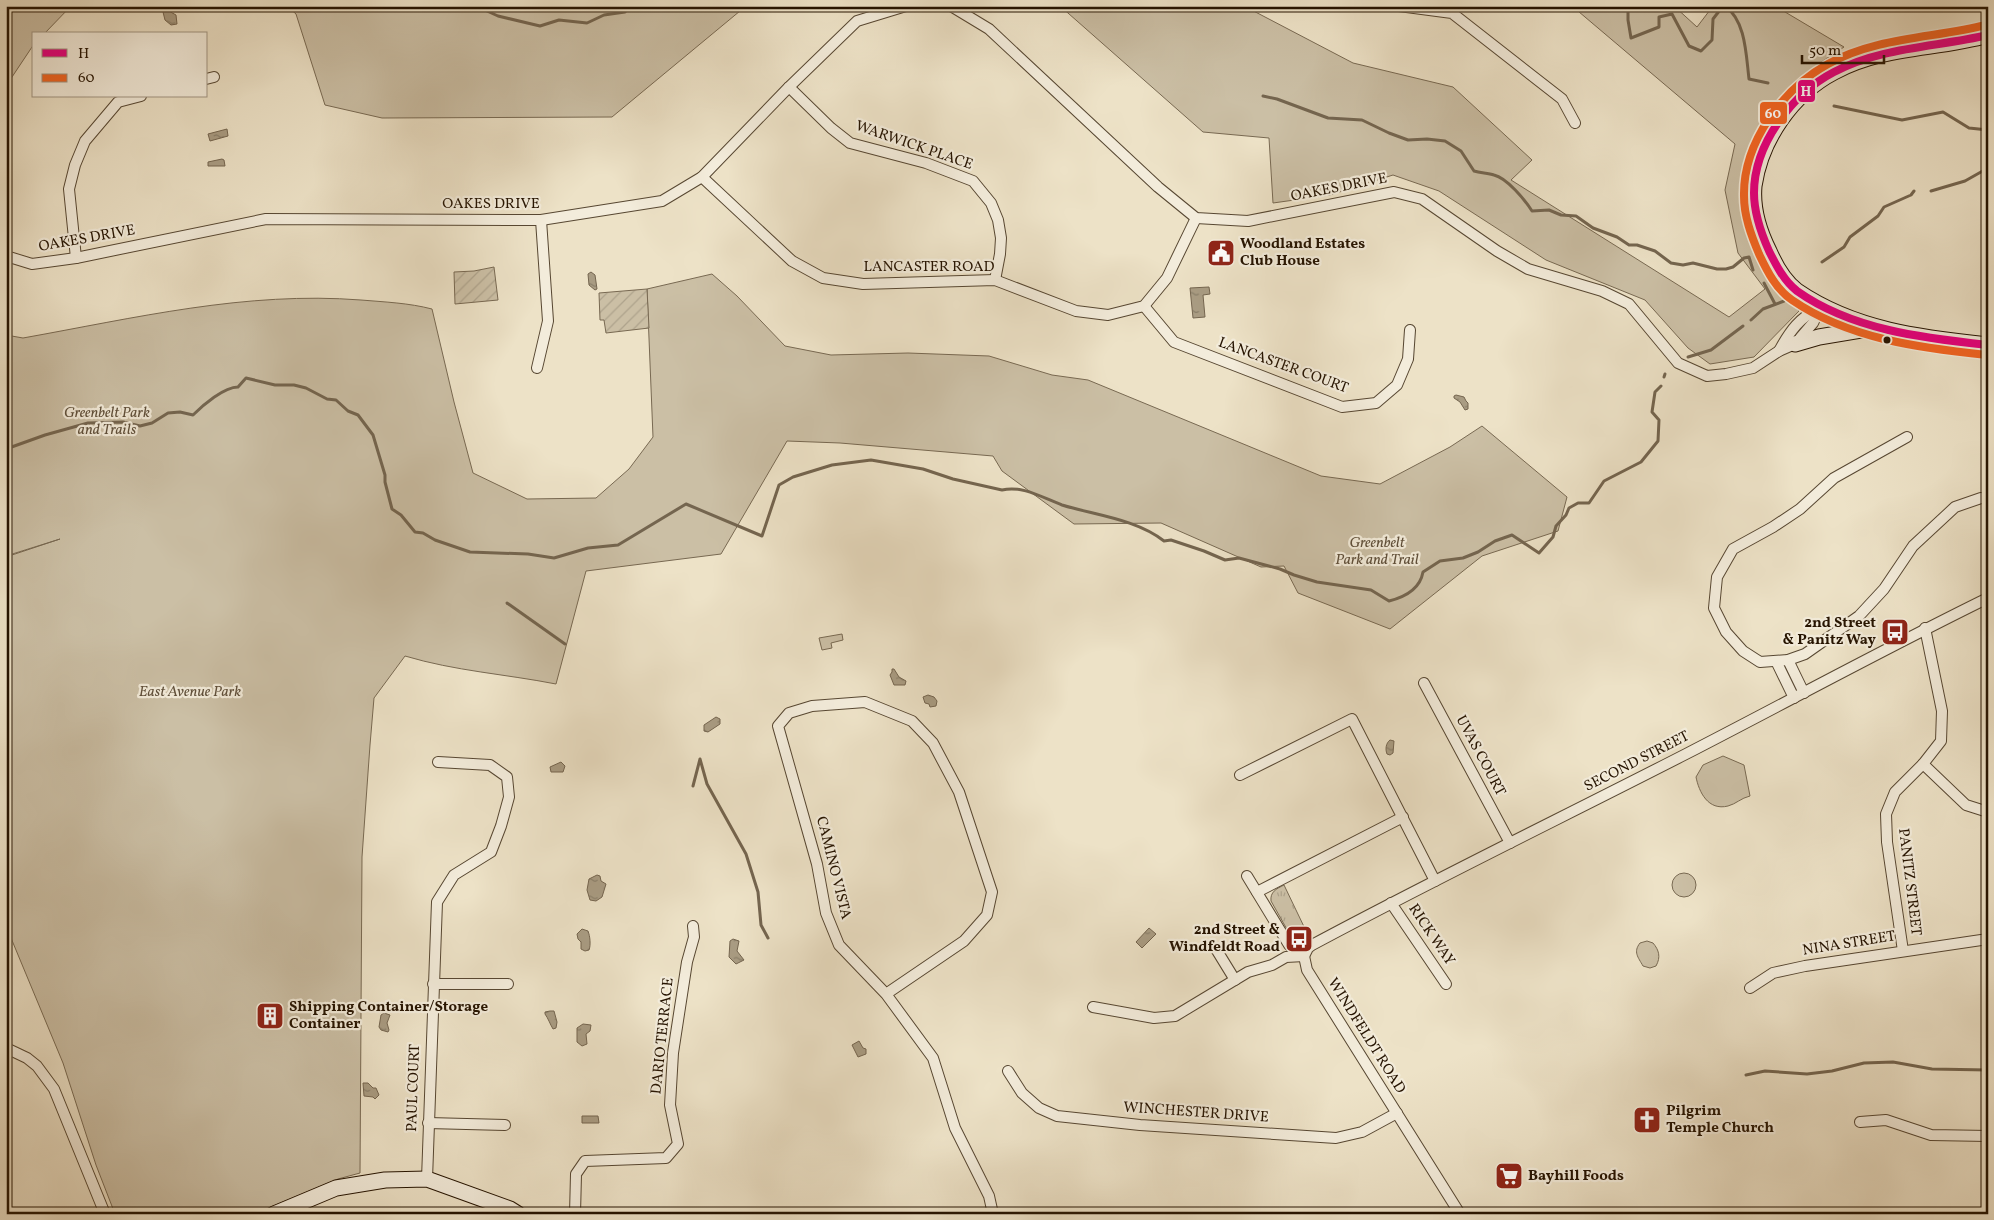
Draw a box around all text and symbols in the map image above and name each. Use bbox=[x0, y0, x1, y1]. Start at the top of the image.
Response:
legend bbox=[32, 32, 208, 98]
scale bar bbox=[1802, 32, 1884, 64]
text: 50 m bbox=[1809, 41, 1841, 62]
text: H bbox=[78, 44, 89, 65]
text: 60 bbox=[78, 68, 95, 89]
line badge: H bbox=[1797, 79, 1816, 103]
text: H bbox=[1801, 83, 1812, 102]
line badge: 60 bbox=[1759, 101, 1788, 125]
text: 60 bbox=[1765, 105, 1782, 124]
street label: WARWICK PLACE bbox=[853, 116, 975, 176]
street label: OAKES DRIVE bbox=[1289, 168, 1389, 208]
street label: OAKES DRIVE bbox=[442, 194, 540, 215]
street label: OAKES DRIVE bbox=[37, 220, 137, 258]
place label: Woodland Estates Club House bbox=[1240, 234, 1365, 272]
public building icon: Woodland Estates Club House bbox=[1206, 238, 1236, 268]
street label: LANCASTER ROAD bbox=[864, 257, 995, 278]
street label: LANCASTER COURT bbox=[1215, 333, 1351, 399]
unlabelled marker bbox=[1882, 335, 1892, 345]
park label: Greenbelt Park and Trails bbox=[64, 403, 150, 441]
park label: Greenbelt Park and Trail bbox=[1335, 533, 1419, 571]
place label: 2nd Street & Panitz Way bbox=[1783, 613, 1877, 651]
bus stop icon: 2nd Street & Panitz Way bbox=[1880, 617, 1910, 647]
park label: East Avenue Park bbox=[139, 682, 241, 703]
street label: UVAS COURT bbox=[1450, 712, 1510, 800]
street label: SECOND STREET bbox=[1581, 726, 1693, 798]
street label: CAMINO VISTA bbox=[810, 814, 856, 922]
street label: PANITZ STREET bbox=[1892, 827, 1926, 937]
street label: RICK WAY bbox=[1403, 900, 1460, 971]
place label: 2nd Street & Windfeldt Road bbox=[1169, 920, 1280, 958]
bus stop icon: 2nd Street & Windfeldt Road bbox=[1284, 924, 1314, 954]
street label: NINA STREET bbox=[1801, 926, 1897, 962]
street label: WINDFELDT ROAD bbox=[1322, 974, 1410, 1098]
street label: DARIO TERRACE bbox=[646, 977, 680, 1095]
place label: Shipping Container/Storage Container bbox=[289, 997, 488, 1035]
building icon: Shipping Container/Storage Container bbox=[255, 1001, 285, 1031]
street label: PAUL COURT bbox=[402, 1043, 426, 1132]
street label: WINCHESTER DRIVE bbox=[1123, 1097, 1269, 1129]
place label: Pilgrim Temple Church bbox=[1666, 1101, 1774, 1139]
church icon: Pilgrim Temple Church bbox=[1632, 1105, 1662, 1135]
supermarket icon: Bayhill Foods bbox=[1494, 1161, 1524, 1191]
place label: Bayhill Foods bbox=[1528, 1166, 1624, 1187]

